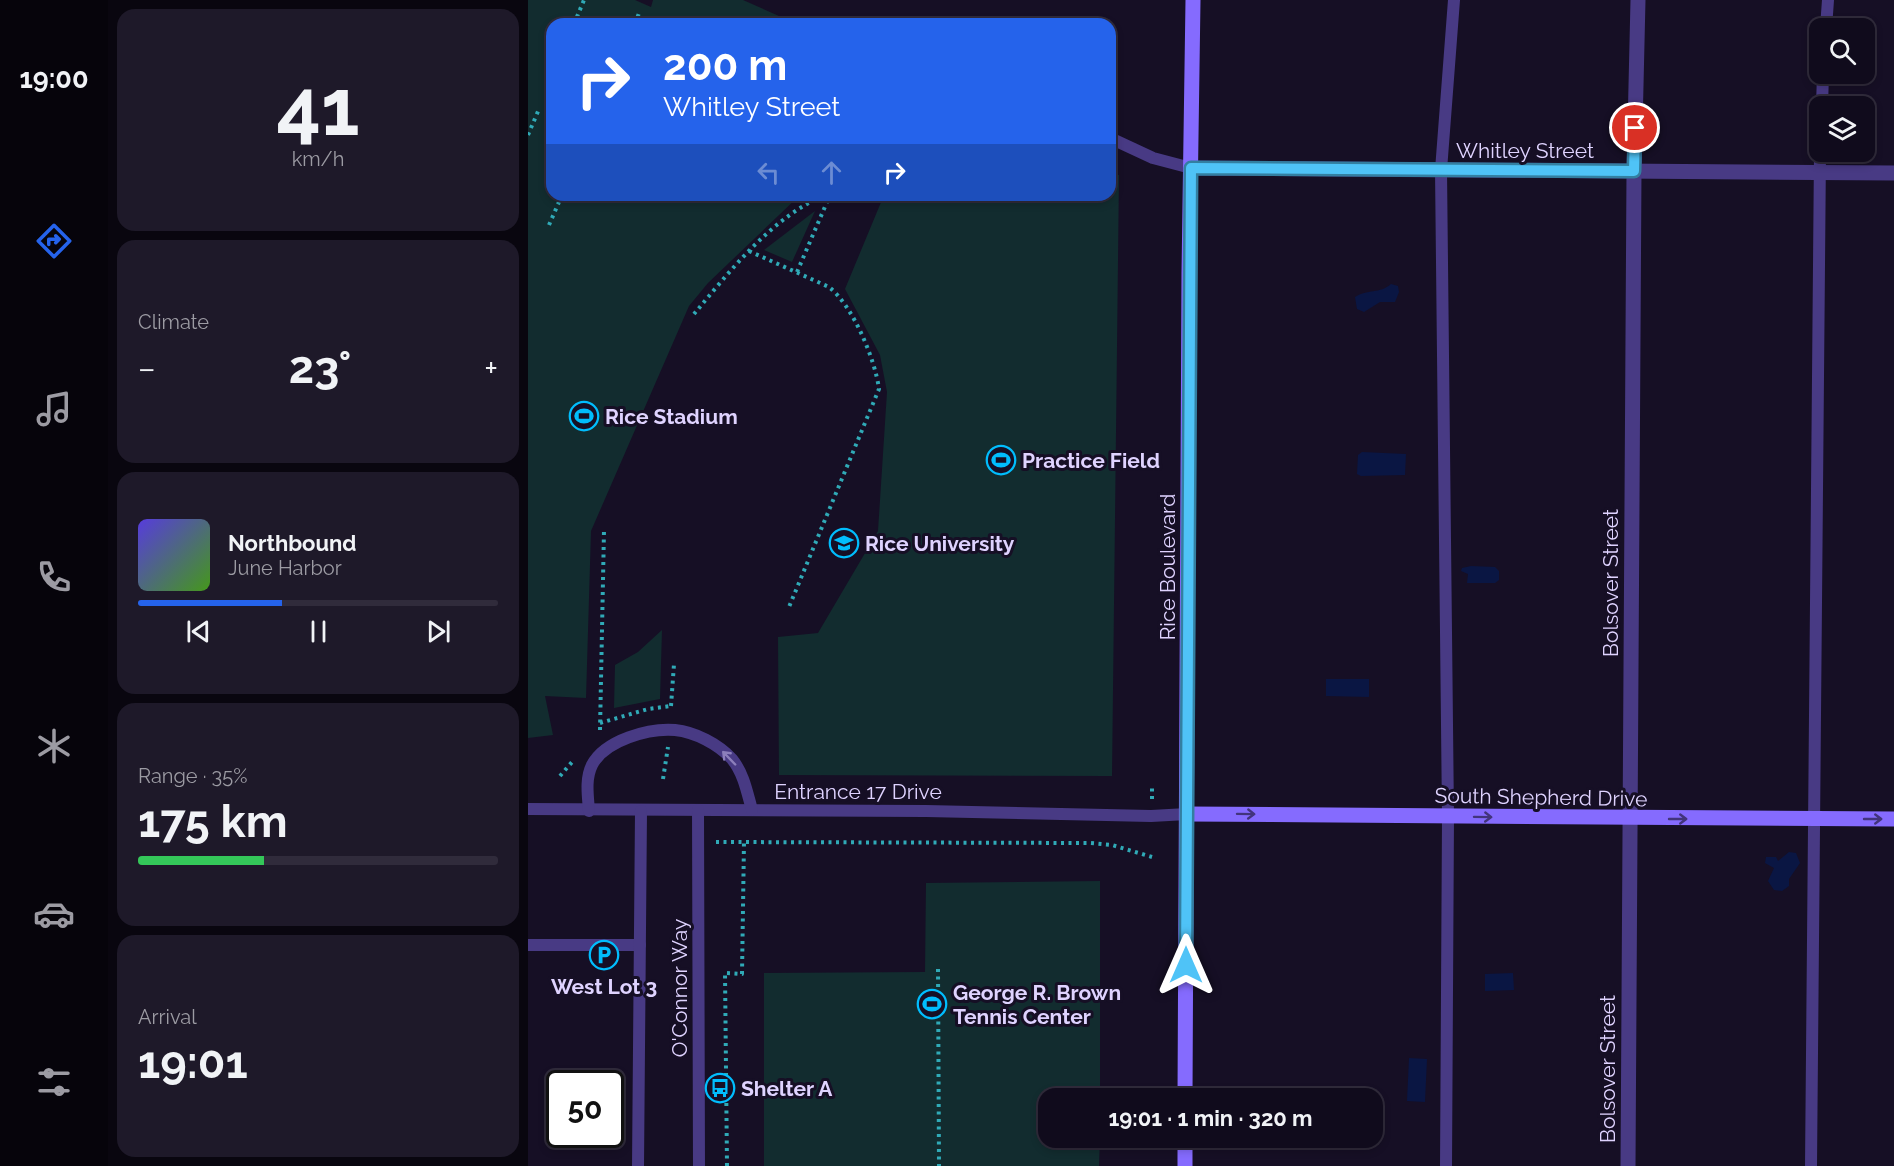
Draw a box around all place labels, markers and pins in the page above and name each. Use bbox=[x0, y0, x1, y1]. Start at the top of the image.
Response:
pin bbox=[1609, 102, 1660, 153]
sports icon: Rice Stadium bbox=[568, 400, 600, 432]
place label: Rice Stadium bbox=[605, 404, 738, 429]
sports icon: Practice Field bbox=[985, 444, 1017, 476]
place label: Practice Field bbox=[1022, 448, 1160, 473]
school or university icon: Rice University bbox=[828, 527, 860, 559]
place label: Rice University bbox=[865, 531, 1015, 556]
parking icon: West Lot 3 bbox=[588, 939, 620, 971]
place label: West Lot 3 bbox=[551, 974, 657, 999]
place label: George R. Brown Tennis Center bbox=[953, 980, 1121, 1029]
sports icon: George R. Brown Tennis Center bbox=[916, 988, 948, 1020]
bus stop icon: Shelter A bbox=[704, 1072, 736, 1104]
place label: Shelter A bbox=[741, 1076, 833, 1101]

